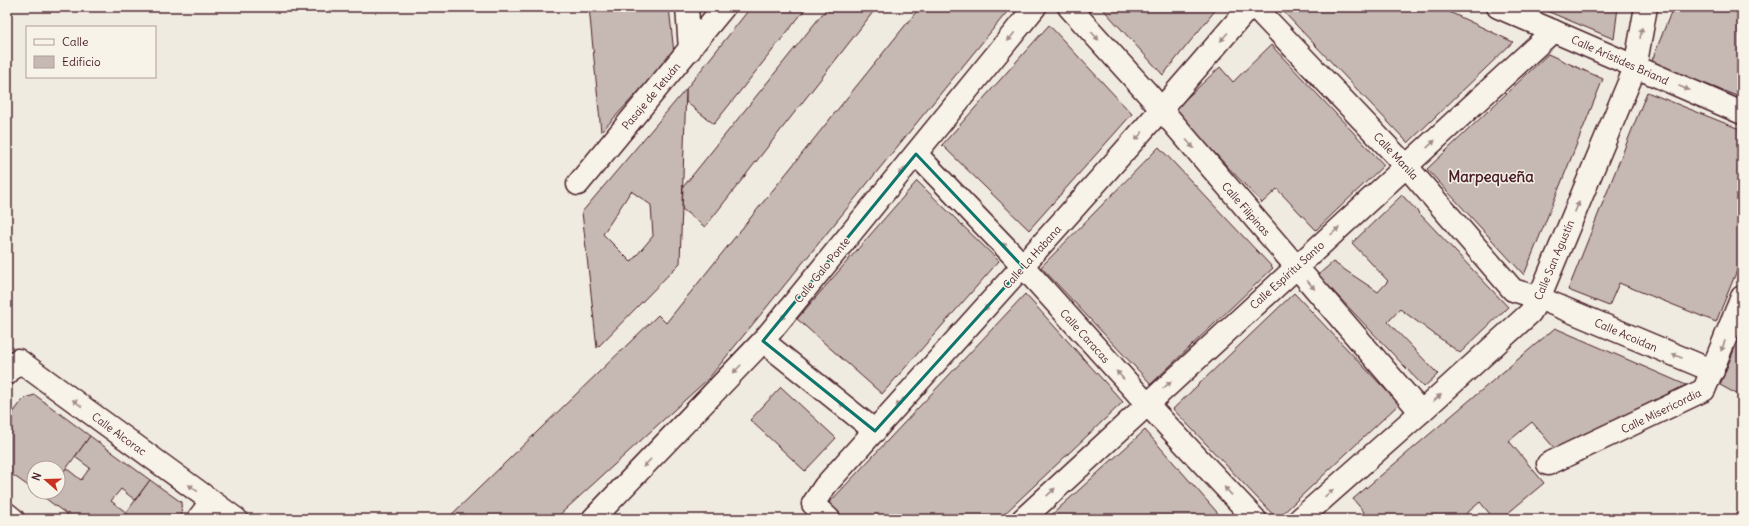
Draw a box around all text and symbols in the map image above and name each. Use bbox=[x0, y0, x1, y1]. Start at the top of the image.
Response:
legend bbox=[26, 26, 156, 78]
one-way arrow bbox=[1639, 27, 1645, 39]
one-way arrow bbox=[1090, 31, 1100, 41]
one-way arrow bbox=[1219, 31, 1228, 42]
one-way arrow bbox=[1006, 32, 1015, 43]
street label: Calle Arístides Briand bbox=[1569, 32, 1671, 88]
text: Calle bbox=[62, 34, 89, 49]
text: Edificio bbox=[62, 54, 101, 69]
street label: Pasaje de Tetuán bbox=[619, 60, 683, 132]
one-way arrow bbox=[1679, 86, 1691, 92]
street label: Calle Manila bbox=[1371, 129, 1421, 183]
one-way arrow bbox=[1135, 131, 1144, 140]
one-way arrow bbox=[1185, 139, 1194, 148]
one-way arrow bbox=[1427, 140, 1436, 149]
one-way arrow bbox=[898, 166, 907, 176]
district label: Marpequeña bbox=[1448, 167, 1534, 187]
street label: Calle Filipinas bbox=[1219, 179, 1273, 239]
one-way arrow bbox=[1574, 201, 1580, 213]
street label: Calle San Agustín bbox=[1531, 218, 1577, 302]
street label: Calle La Habana bbox=[1000, 222, 1064, 292]
one-way arrow bbox=[1330, 227, 1341, 236]
street label: Calle Galo Ponte bbox=[791, 234, 853, 306]
street label: Calle Espíritu Santo bbox=[1247, 238, 1327, 312]
one-way arrow bbox=[1001, 242, 1010, 252]
one-way arrow bbox=[1306, 280, 1316, 290]
one-way arrow bbox=[983, 301, 992, 311]
street label: Calle Caracas bbox=[1057, 306, 1113, 366]
one-way arrow bbox=[780, 310, 789, 320]
street label: Calle Acoidan bbox=[1592, 315, 1660, 355]
one-way arrow bbox=[1719, 341, 1725, 353]
one-way arrow bbox=[1672, 353, 1683, 359]
one-way arrow bbox=[732, 364, 741, 374]
one-way arrow bbox=[1116, 370, 1125, 380]
one-way arrow bbox=[1162, 380, 1172, 390]
street label: Calle Misericordia bbox=[1619, 386, 1703, 436]
one-way arrow bbox=[1432, 393, 1442, 403]
one-way arrow bbox=[896, 397, 905, 408]
one-way arrow bbox=[72, 399, 82, 407]
one-way arrow bbox=[839, 402, 850, 411]
street label: Calle Alcorac bbox=[89, 409, 149, 459]
one-way arrow bbox=[642, 458, 652, 468]
north arrow bbox=[26, 460, 66, 500]
text: N bbox=[29, 471, 44, 483]
one-way arrow bbox=[187, 484, 198, 492]
one-way arrow bbox=[1224, 486, 1233, 495]
one-way arrow bbox=[1046, 488, 1056, 497]
one-way arrow bbox=[1324, 489, 1335, 498]

